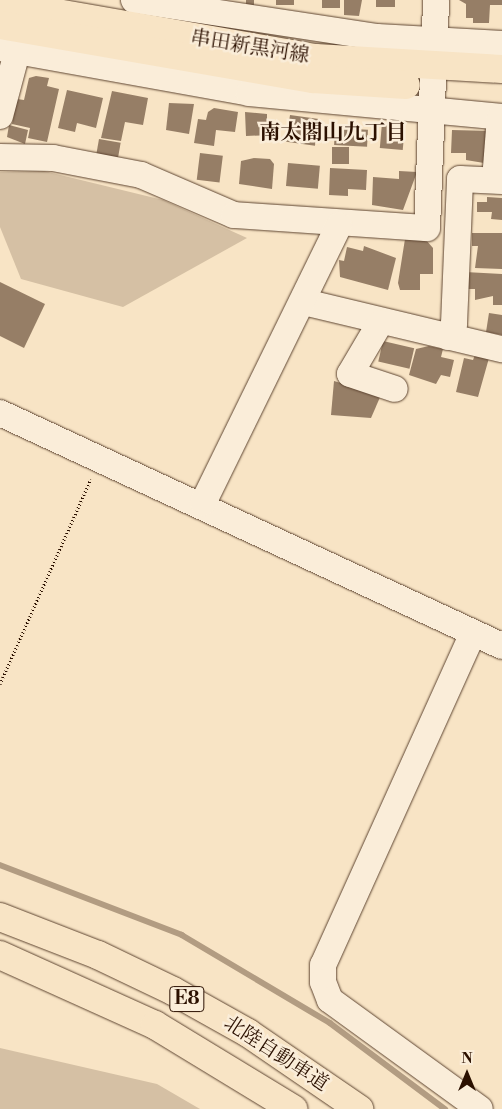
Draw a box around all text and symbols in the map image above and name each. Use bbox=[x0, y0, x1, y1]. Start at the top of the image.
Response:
street label: 串田新黒河線 bbox=[189, 26, 311, 68]
district label: 南太閤山九丁目 bbox=[260, 120, 406, 146]
road number: E8 bbox=[168, 982, 206, 1016]
street label: 北陸自動車道 bbox=[219, 1011, 333, 1097]
north arrow bbox=[442, 1049, 492, 1099]
text: N bbox=[461, 1050, 473, 1068]

